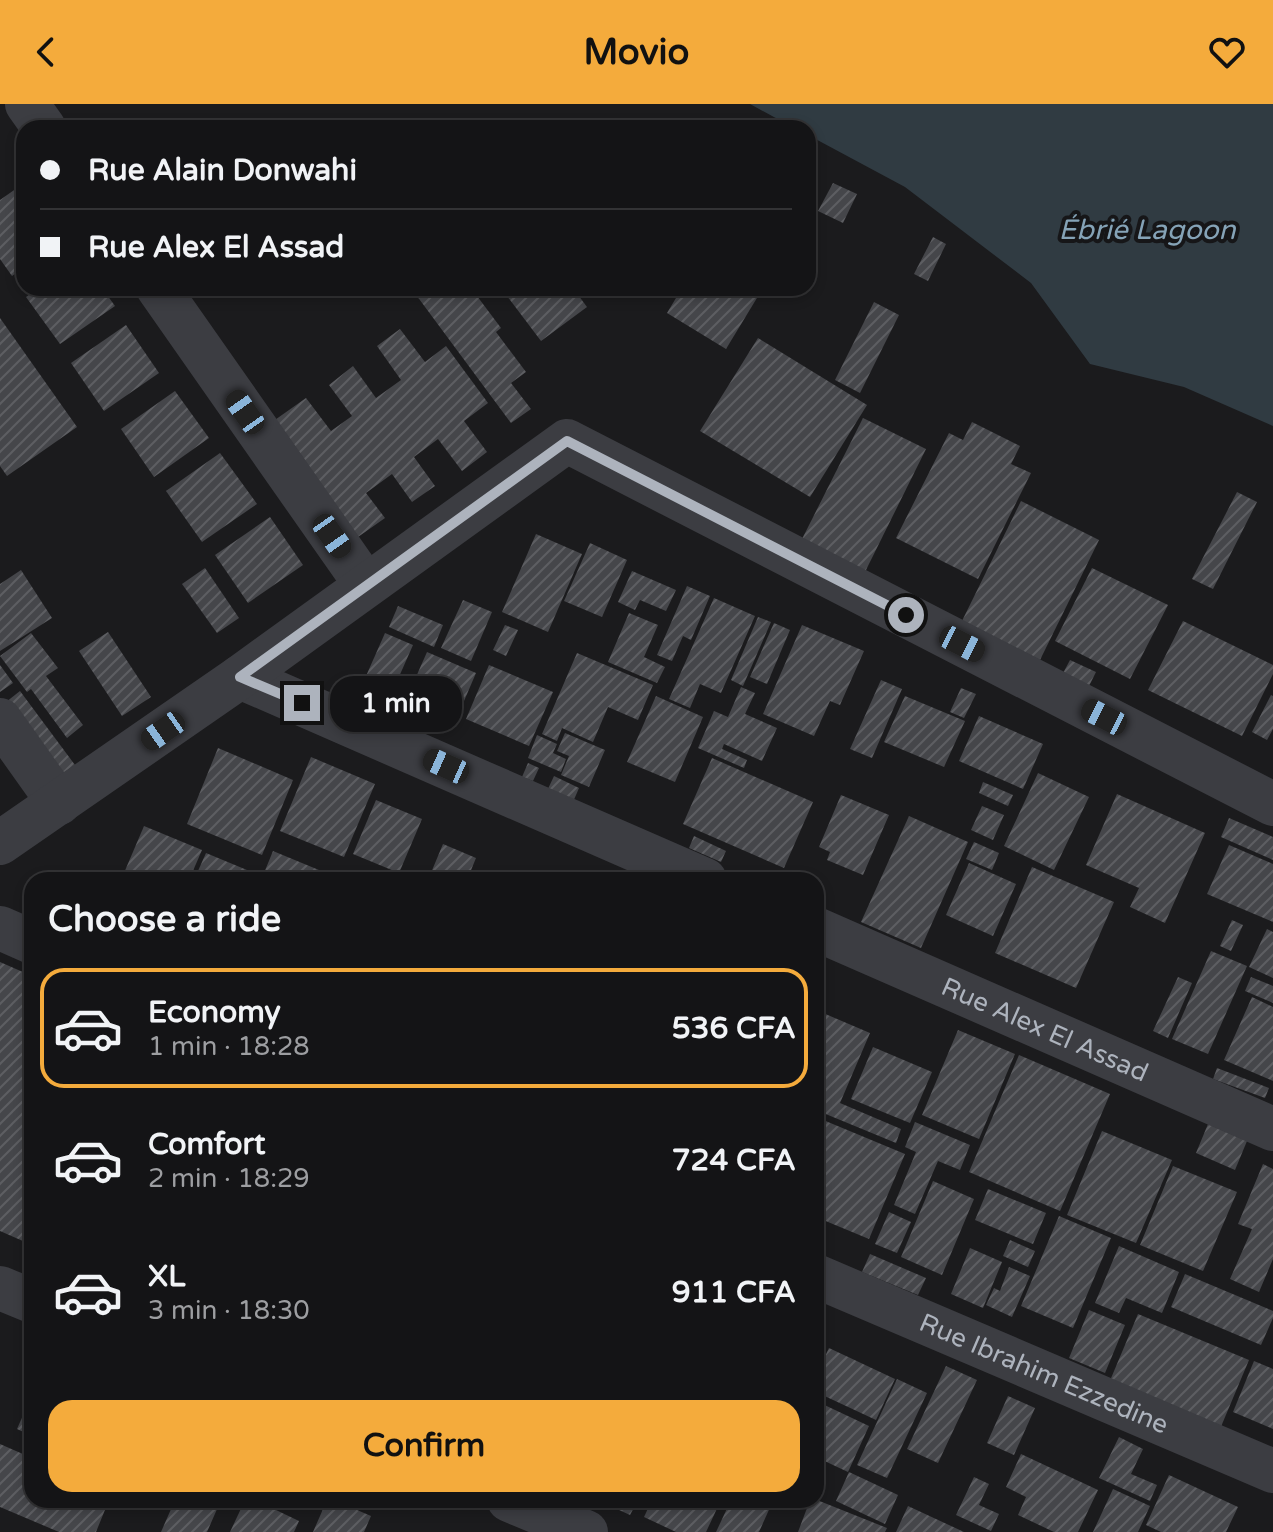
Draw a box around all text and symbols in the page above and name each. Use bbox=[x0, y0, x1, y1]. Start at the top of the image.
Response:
icon: back bbox=[24, 30, 68, 74]
icon: heart bbox=[1205, 30, 1249, 74]
text: Movio bbox=[584, 31, 689, 74]
text: Rue Alain Donwahi bbox=[88, 152, 357, 189]
water label: Ébrié Lagoon bbox=[1059, 213, 1236, 247]
text: Rue Alex El Assad bbox=[88, 229, 344, 266]
car bbox=[221, 385, 269, 439]
car bbox=[308, 509, 356, 563]
route start bbox=[888, 597, 924, 633]
car bbox=[935, 622, 989, 666]
callout: 1 min bbox=[330, 675, 462, 731]
route end bbox=[284, 685, 320, 721]
text: 1 min bbox=[361, 688, 431, 719]
car bbox=[1077, 695, 1131, 739]
car bbox=[136, 707, 190, 755]
car bbox=[419, 745, 473, 787]
text: Choose a ride bbox=[48, 898, 281, 941]
street label: Rue Alex El Assad bbox=[937, 971, 1153, 1088]
icon: car bbox=[52, 992, 124, 1064]
text: Economy bbox=[148, 994, 281, 1031]
text: 536 CFA bbox=[672, 1010, 796, 1047]
text: 1 min · 18:28 bbox=[148, 1031, 310, 1062]
icon: car bbox=[52, 1124, 124, 1196]
text: Comfort bbox=[148, 1126, 266, 1163]
text: 724 CFA bbox=[672, 1142, 796, 1179]
text: 2 min · 18:29 bbox=[148, 1163, 310, 1194]
icon: car bbox=[52, 1256, 124, 1328]
text: XL bbox=[148, 1258, 185, 1295]
text: 911 CFA bbox=[672, 1274, 796, 1311]
text: 3 min · 18:30 bbox=[148, 1295, 310, 1326]
street label: Rue Ibrahim Ezzedine bbox=[915, 1307, 1173, 1441]
button: Confirm bbox=[48, 1400, 800, 1492]

